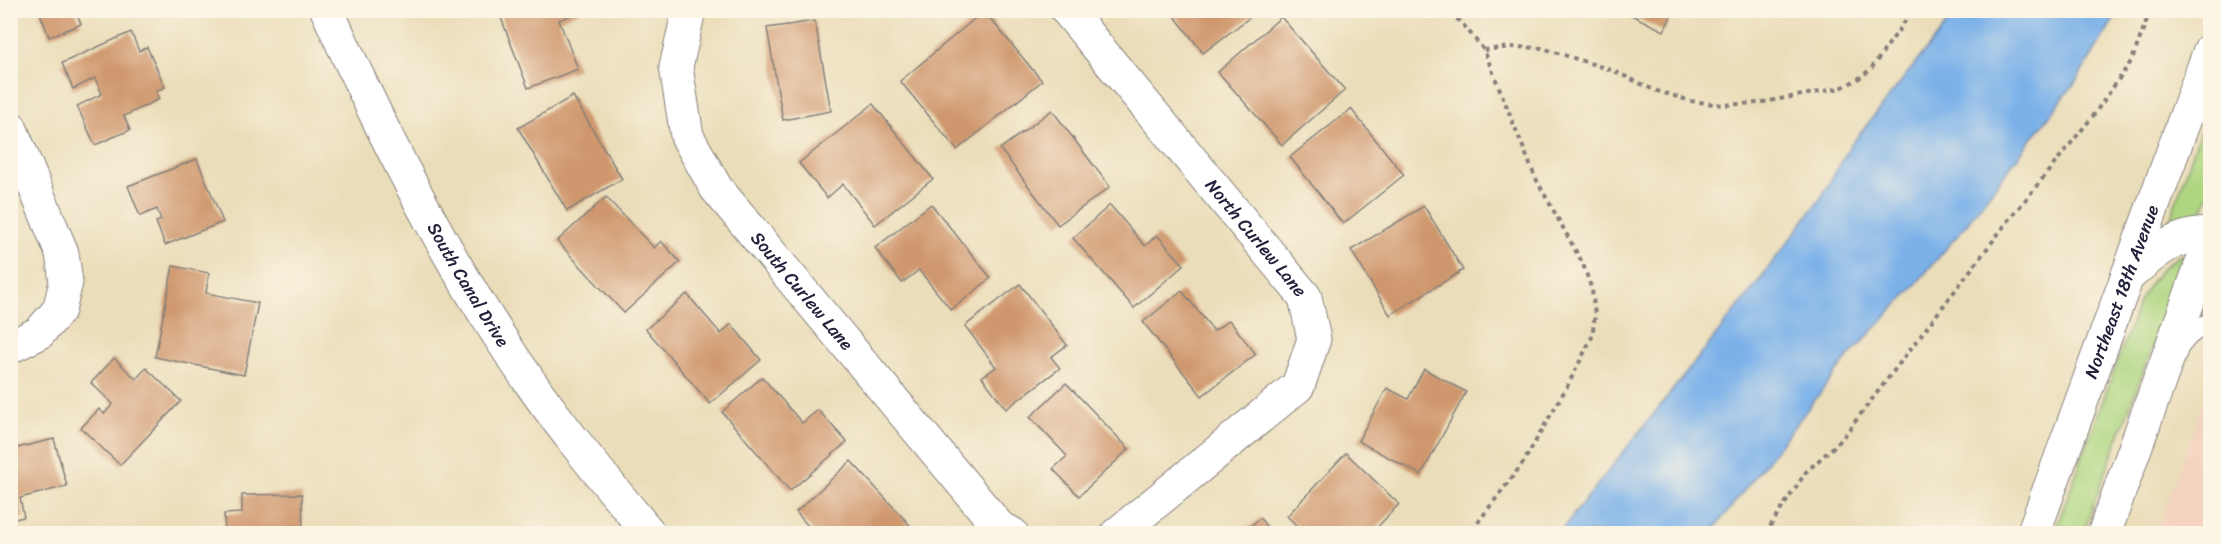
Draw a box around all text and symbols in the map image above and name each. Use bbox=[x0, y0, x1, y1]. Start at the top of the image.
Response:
street label: North Curlew Lane bbox=[1197, 171, 1315, 304]
street label: Northeast 18th Avenue bbox=[2075, 200, 2168, 383]
street label: South Canal Drive bbox=[418, 216, 518, 354]
street label: South Curlew Lane bbox=[742, 224, 862, 358]

